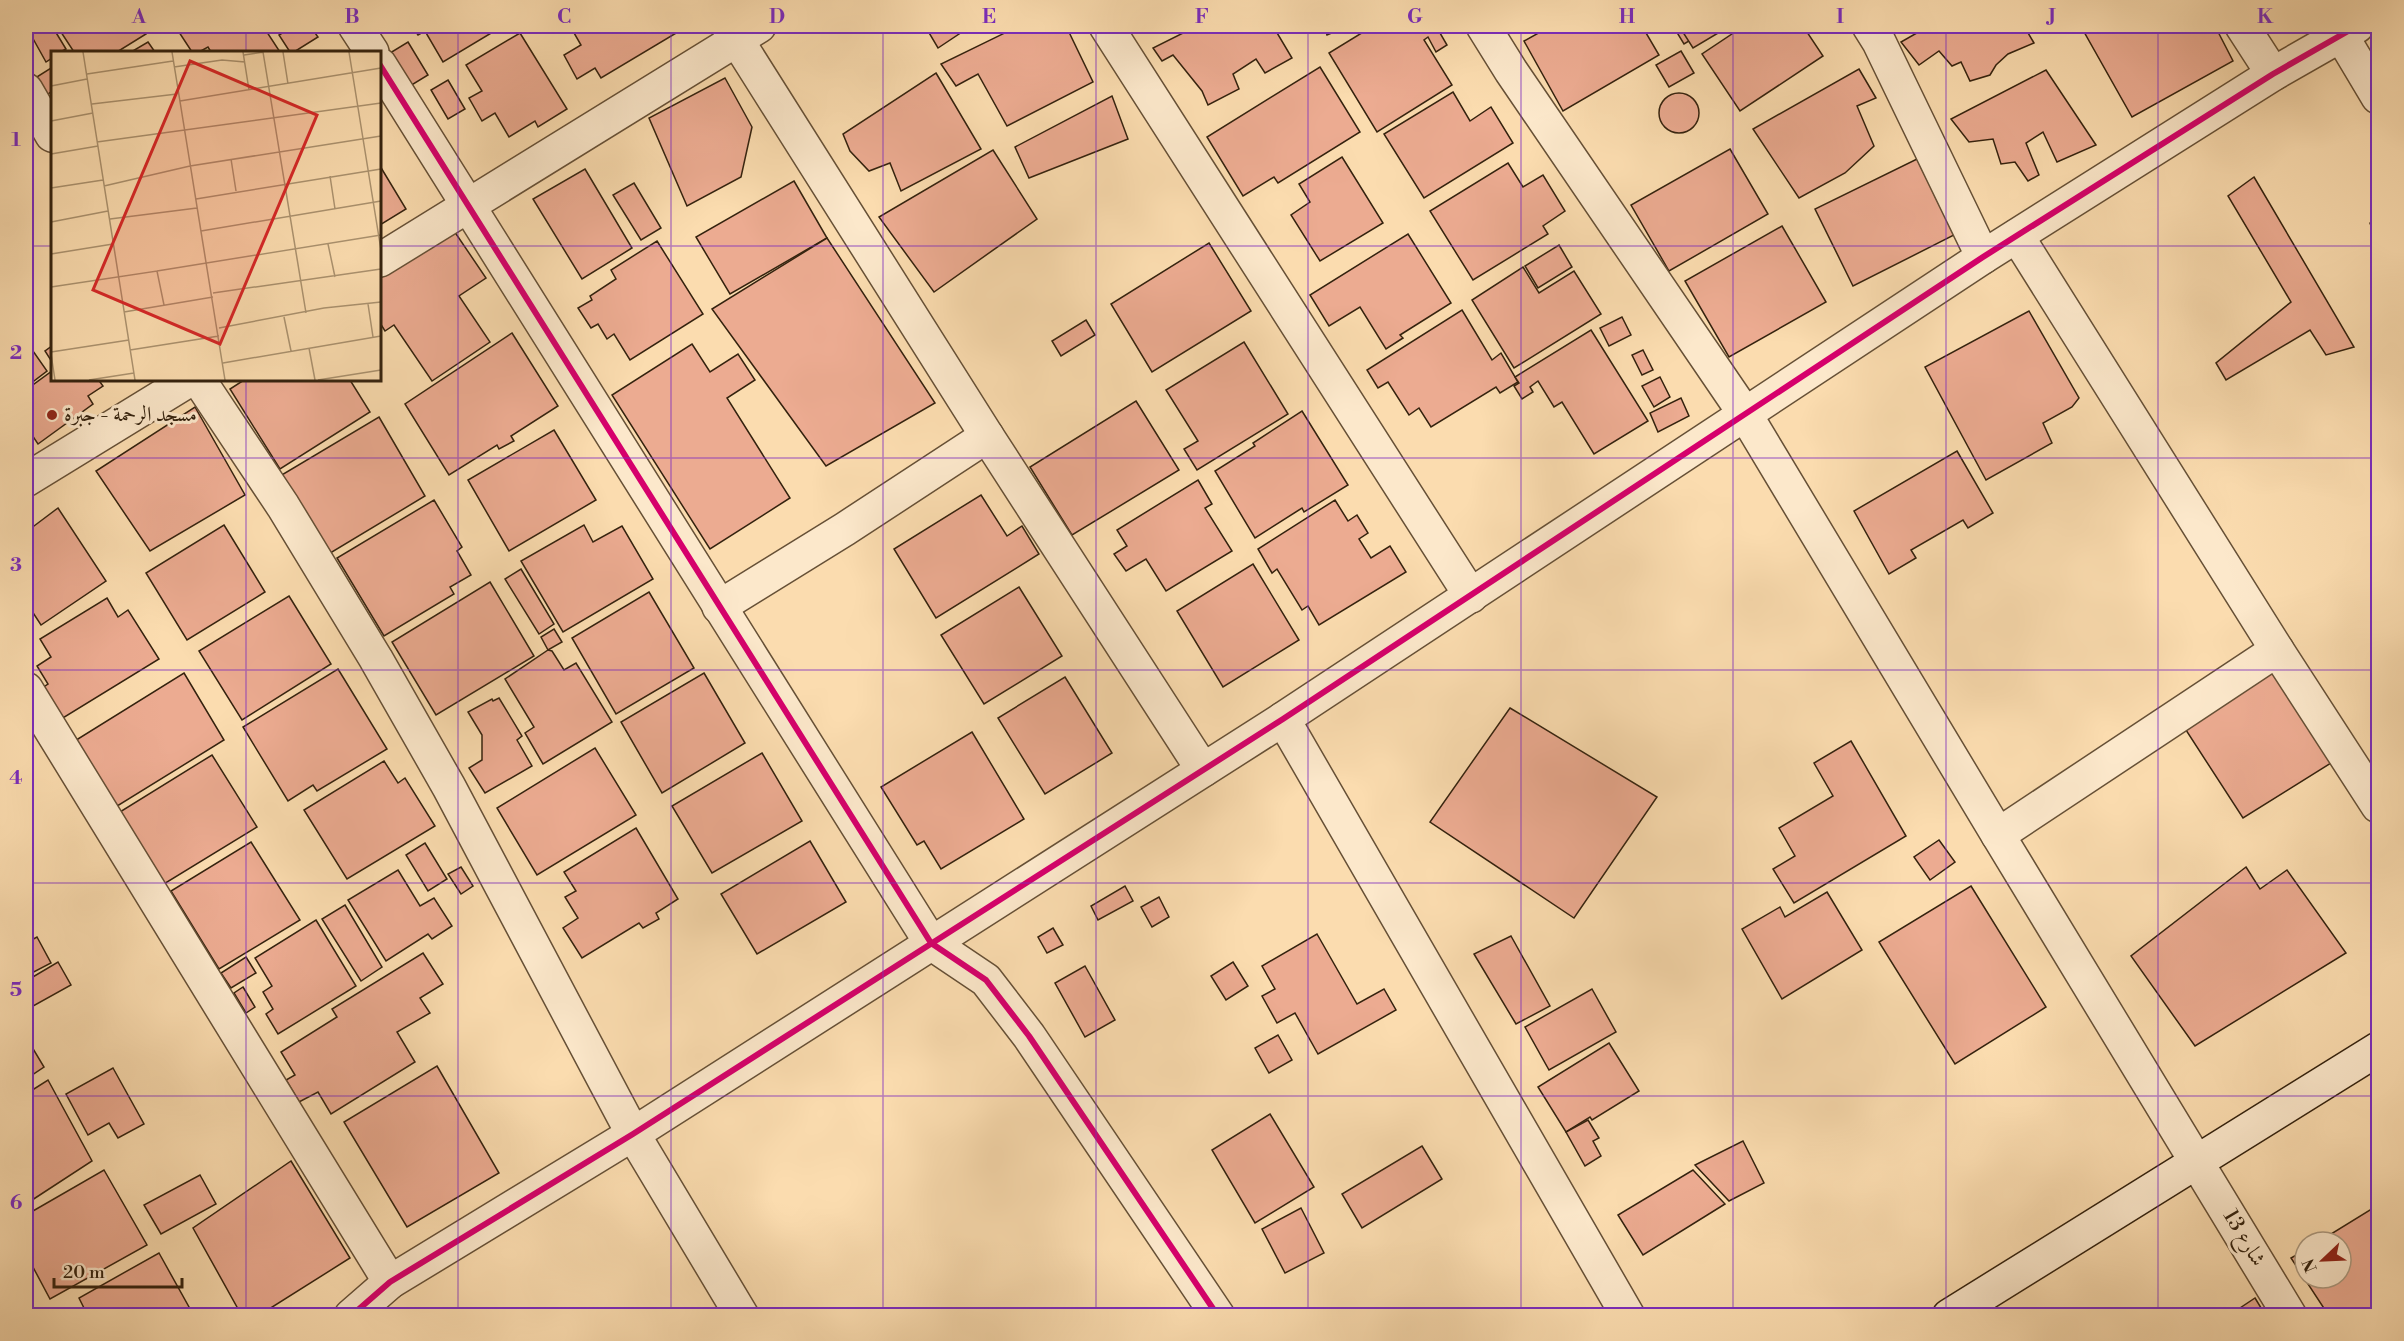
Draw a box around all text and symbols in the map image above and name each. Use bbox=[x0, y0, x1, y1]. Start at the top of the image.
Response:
text: A bbox=[131, 5, 147, 30]
text: B bbox=[344, 5, 360, 30]
text: C bbox=[557, 5, 571, 30]
text: D bbox=[769, 5, 785, 30]
text: E bbox=[982, 5, 996, 30]
text: F bbox=[1195, 5, 1209, 30]
text: G bbox=[1407, 5, 1423, 30]
text: H bbox=[1619, 5, 1636, 30]
text: I bbox=[1836, 5, 1844, 30]
text: J bbox=[2045, 5, 2056, 30]
text: K bbox=[2257, 5, 2274, 30]
inset map bbox=[51, 51, 381, 381]
text: 1 bbox=[11, 128, 21, 153]
text: 2 bbox=[10, 341, 22, 366]
place label: مسجد الرحمة - جبرة bbox=[64, 402, 197, 428]
marker: مسجد الرحمة - جبرة bbox=[45, 408, 59, 422]
text: 3 bbox=[10, 553, 22, 578]
text: 4 bbox=[9, 766, 23, 791]
text: 5 bbox=[10, 978, 22, 1003]
text: 6 bbox=[10, 1191, 23, 1216]
street label: شارع 13 bbox=[2214, 1205, 2271, 1273]
north arrow bbox=[2293, 1230, 2353, 1290]
scale bar bbox=[54, 1251, 182, 1289]
text: N bbox=[2298, 1255, 2322, 1275]
text: 20 m bbox=[63, 1261, 105, 1284]

